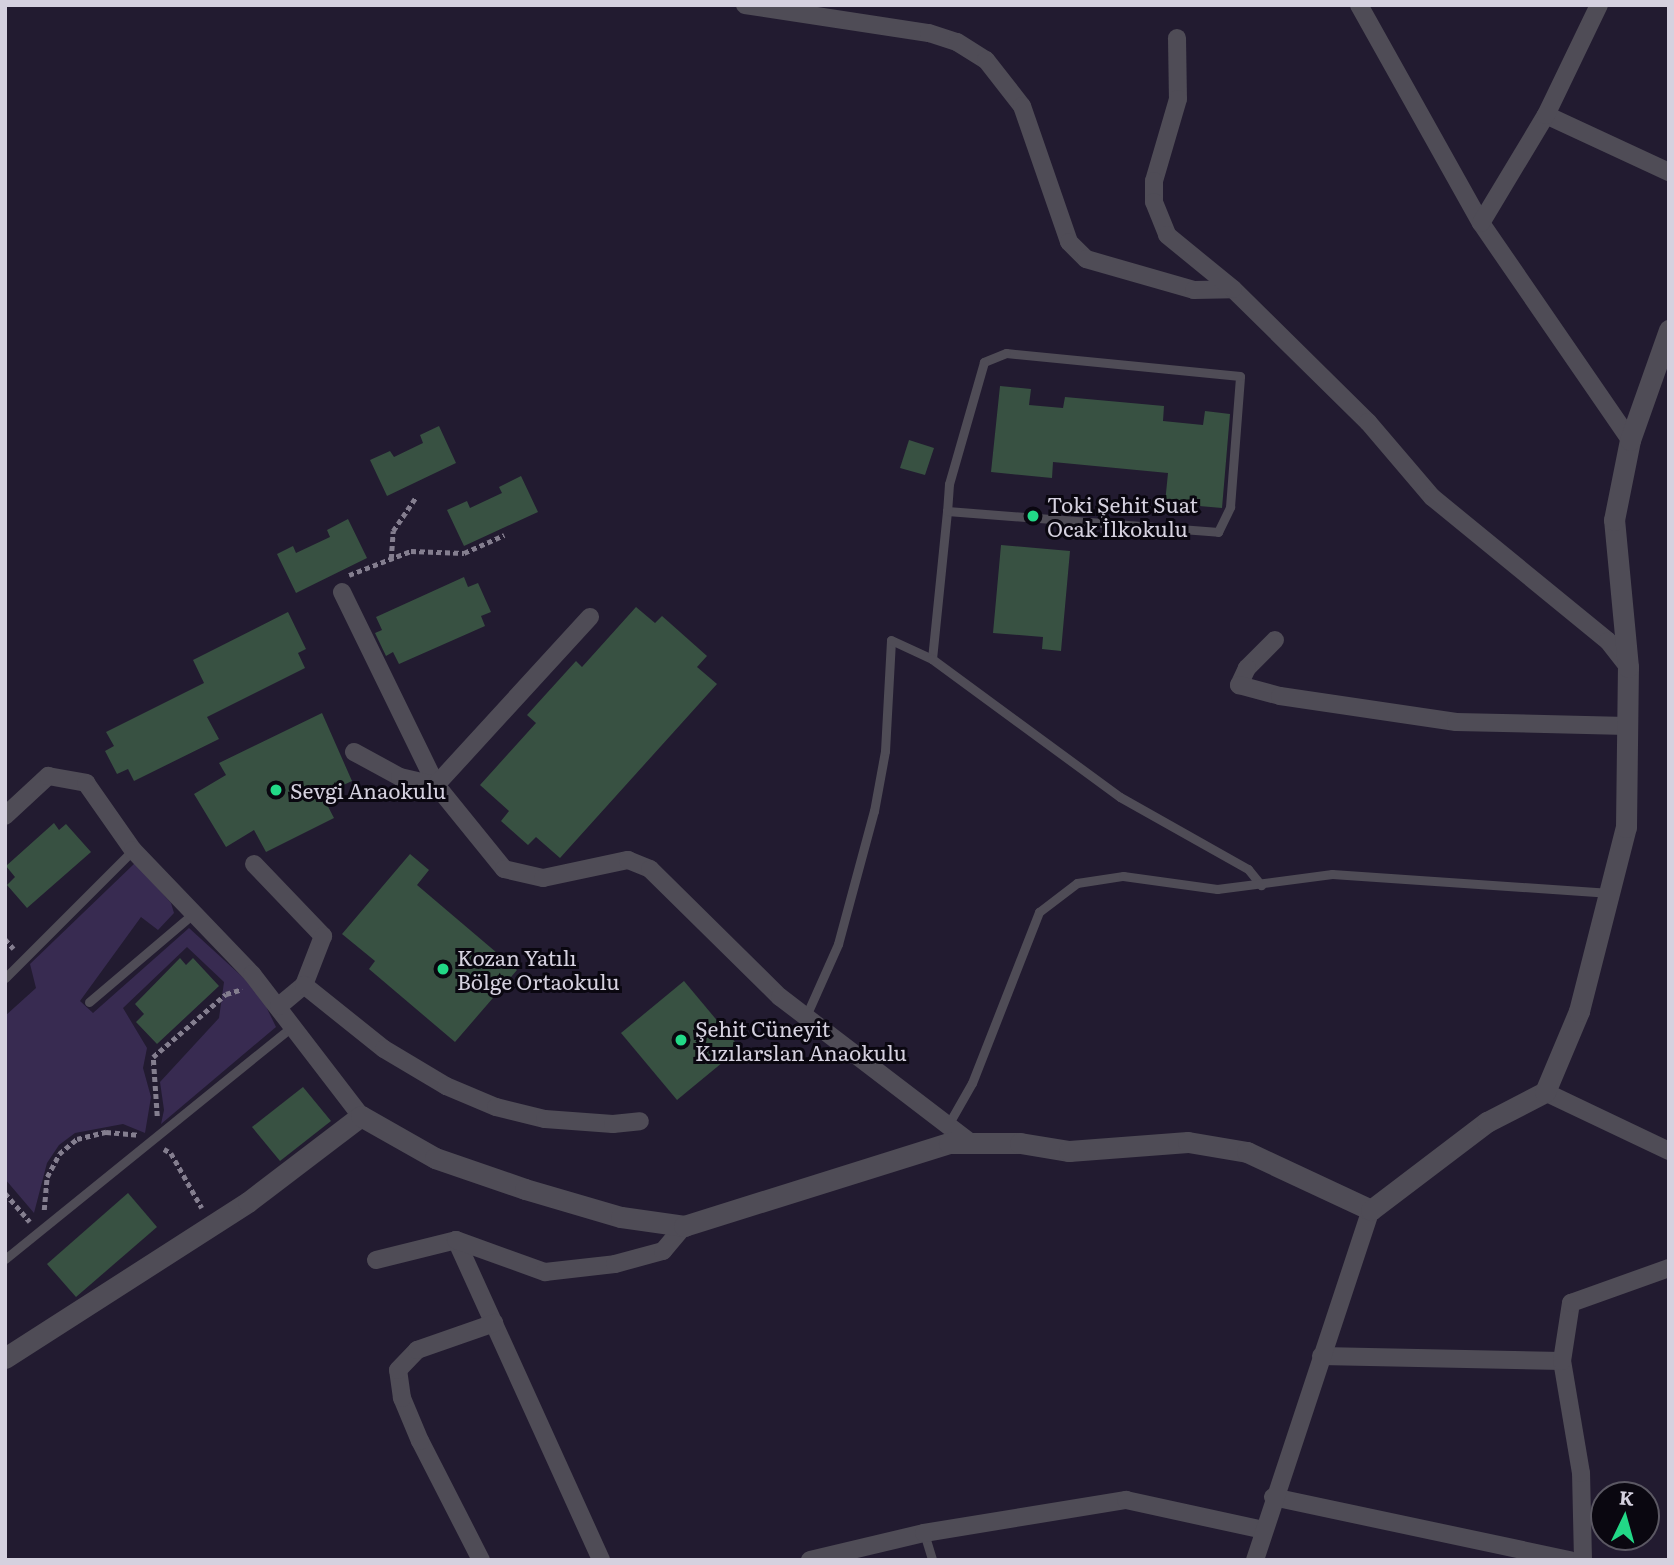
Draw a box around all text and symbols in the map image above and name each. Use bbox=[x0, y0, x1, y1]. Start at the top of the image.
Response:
place label: Toki Şehit Suat Ocak İlkokulu bbox=[1047, 491, 1198, 541]
marker: Toki Şehit Suat Ocak İlkokulu bbox=[1025, 508, 1041, 524]
place label: Sevgi Anaokulu bbox=[290, 777, 446, 803]
marker: Sevgi Anaokulu bbox=[268, 782, 284, 798]
place label: Kozan Yatılı Bölge Ortaokulu bbox=[457, 944, 620, 994]
marker: Kozan Yatılı Bölge Ortaokulu bbox=[435, 961, 451, 977]
place label: Şehit Cüneyit Kızılarslan Anaokulu bbox=[695, 1015, 907, 1065]
marker: Şehit Cüneyit Kızılarslan Anaokulu bbox=[673, 1032, 689, 1048]
north arrow bbox=[1590, 1481, 1660, 1551]
text: K bbox=[1618, 1482, 1635, 1512]

